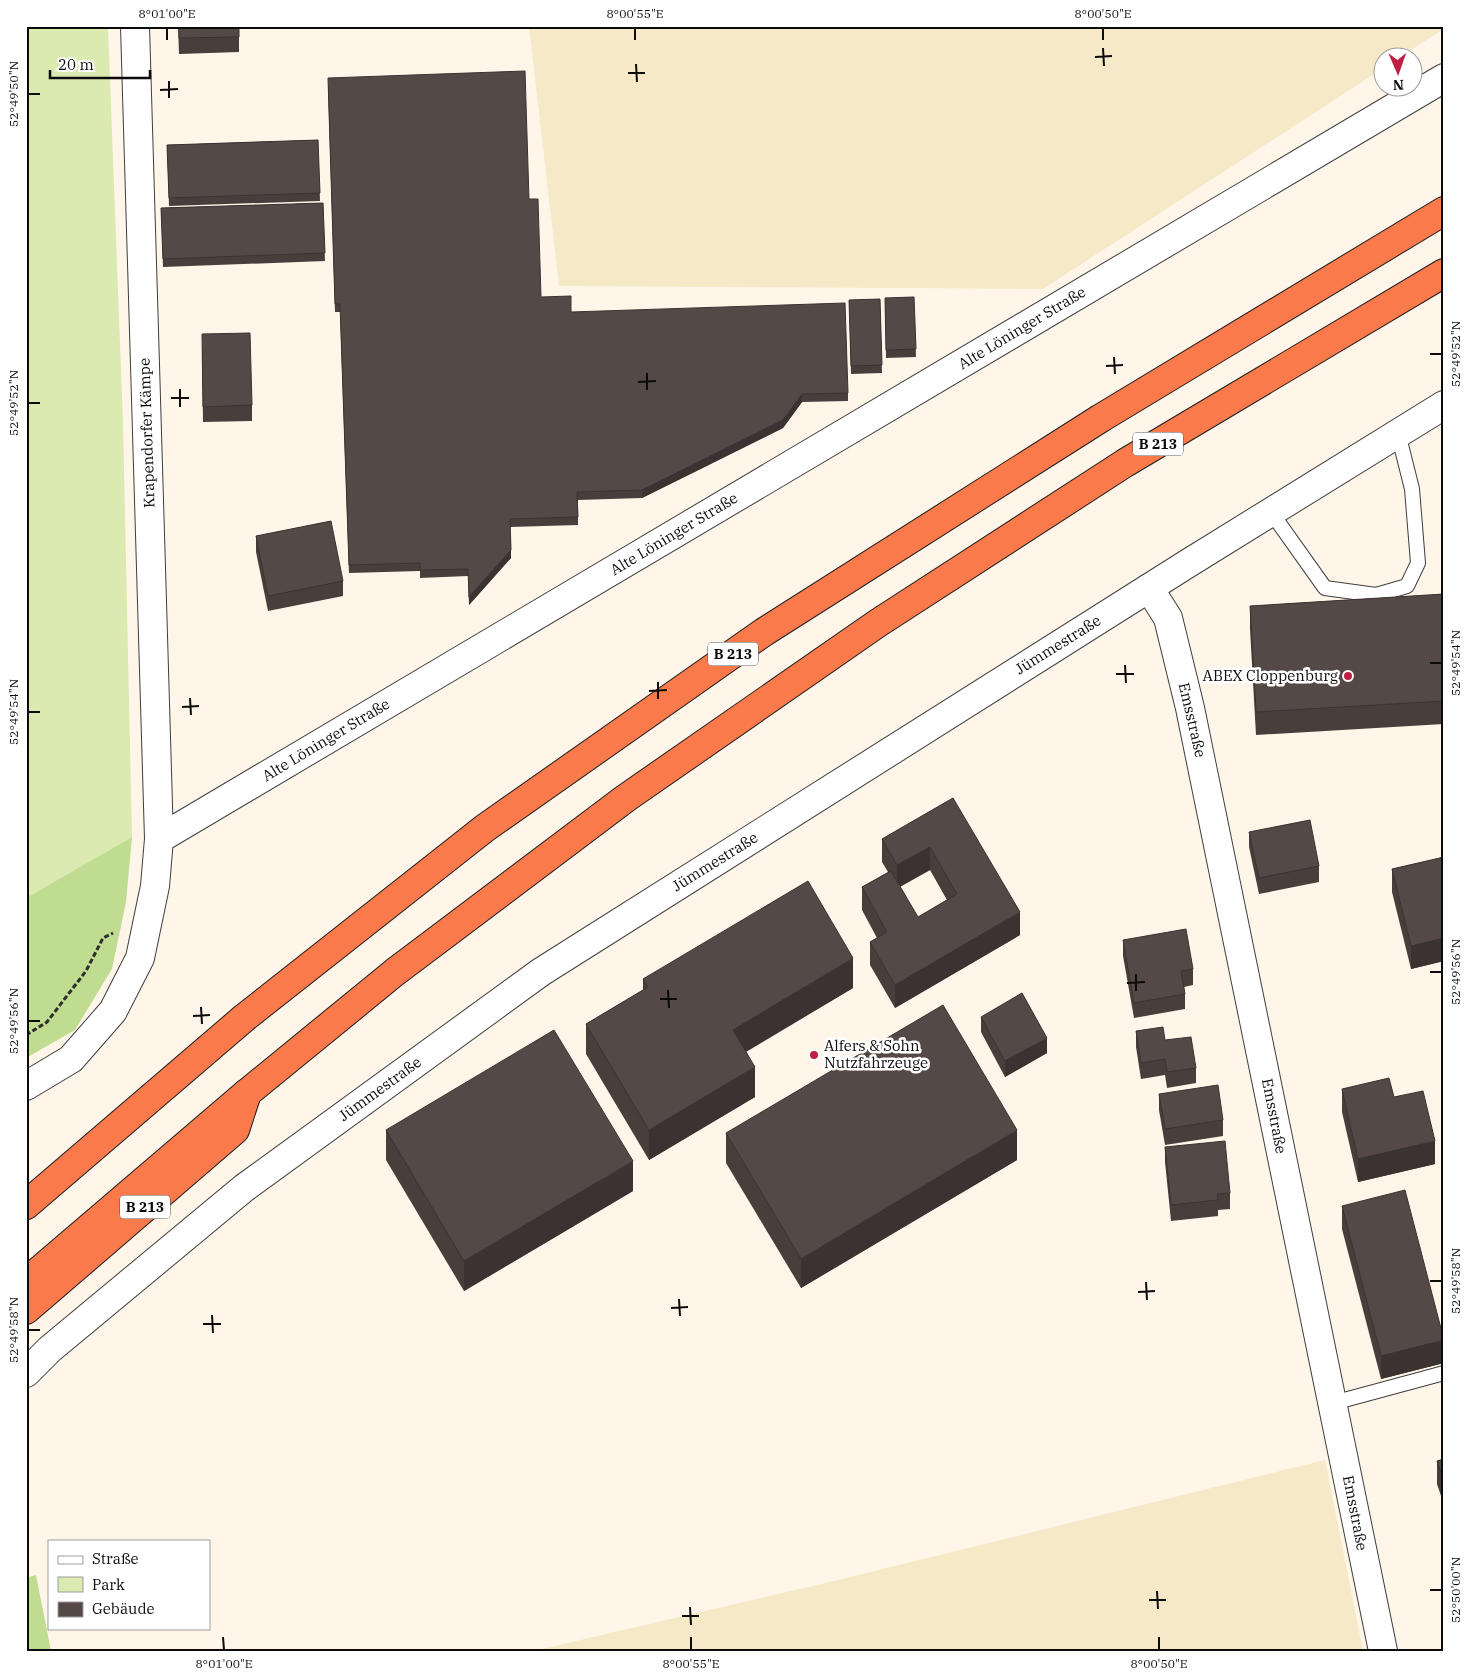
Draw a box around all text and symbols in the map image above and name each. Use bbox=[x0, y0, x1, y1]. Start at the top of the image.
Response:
text: 8°01'00"E bbox=[138, 6, 196, 21]
text: 8°00'55"E bbox=[606, 6, 664, 21]
text: 8°00'50"E bbox=[1074, 6, 1132, 21]
scale bar bbox=[50, 48, 150, 80]
north arrow bbox=[1372, 48, 1422, 98]
text: 20 m bbox=[58, 55, 94, 74]
text: 52°49'50"N bbox=[6, 61, 21, 127]
text: N bbox=[1393, 76, 1404, 94]
street label: Alte Löninger Straße bbox=[954, 282, 1089, 373]
text: 52°49'52"N bbox=[1448, 321, 1463, 387]
street label: Krapendorfer Kämpe bbox=[134, 358, 159, 508]
text: 52°49'52"N bbox=[6, 370, 21, 436]
road number: B 213 bbox=[1133, 432, 1183, 456]
street label: Alte Löninger Straße bbox=[606, 488, 741, 579]
street label: Jümmestraße bbox=[1011, 611, 1104, 679]
text: 52°49'54"N bbox=[1448, 630, 1463, 696]
road number: B 213 bbox=[708, 642, 758, 666]
place label: ABEX Cloppenburg bbox=[1203, 666, 1338, 685]
marker: ABEX Cloppenburg bbox=[1342, 670, 1354, 682]
text: 52°49'54"N bbox=[6, 679, 21, 745]
street label: Emsstraße bbox=[1175, 681, 1210, 759]
street label: Alte Löninger Straße bbox=[258, 694, 393, 785]
street label: Jümmestraße bbox=[668, 828, 761, 896]
text: 52°49'56"N bbox=[1448, 939, 1463, 1005]
text: 52°49'56"N bbox=[6, 988, 21, 1054]
place label: Alfers & Sohn Nutzfahrzeuge bbox=[824, 1036, 928, 1072]
marker: Alfers & Sohn Nutzfahrzeuge bbox=[808, 1049, 820, 1061]
street label: Jümmestraße bbox=[335, 1052, 425, 1125]
street label: Emsstraße bbox=[1258, 1077, 1291, 1155]
road number: B 213 bbox=[120, 1196, 170, 1218]
text: 52°49'58"N bbox=[1448, 1248, 1463, 1314]
text: 52°49'58"N bbox=[6, 1297, 21, 1363]
street label: Emsstraße bbox=[1339, 1474, 1372, 1552]
legend bbox=[48, 1540, 210, 1630]
text: Straße bbox=[92, 1549, 139, 1568]
text: 52°50'00"N bbox=[1448, 1557, 1463, 1623]
text: Park bbox=[92, 1575, 125, 1594]
text: Gebäude bbox=[92, 1599, 155, 1618]
text: 8°01'00"E bbox=[195, 1656, 253, 1671]
text: 8°00'55"E bbox=[662, 1656, 720, 1671]
text: 8°00'50"E bbox=[1130, 1656, 1188, 1671]

